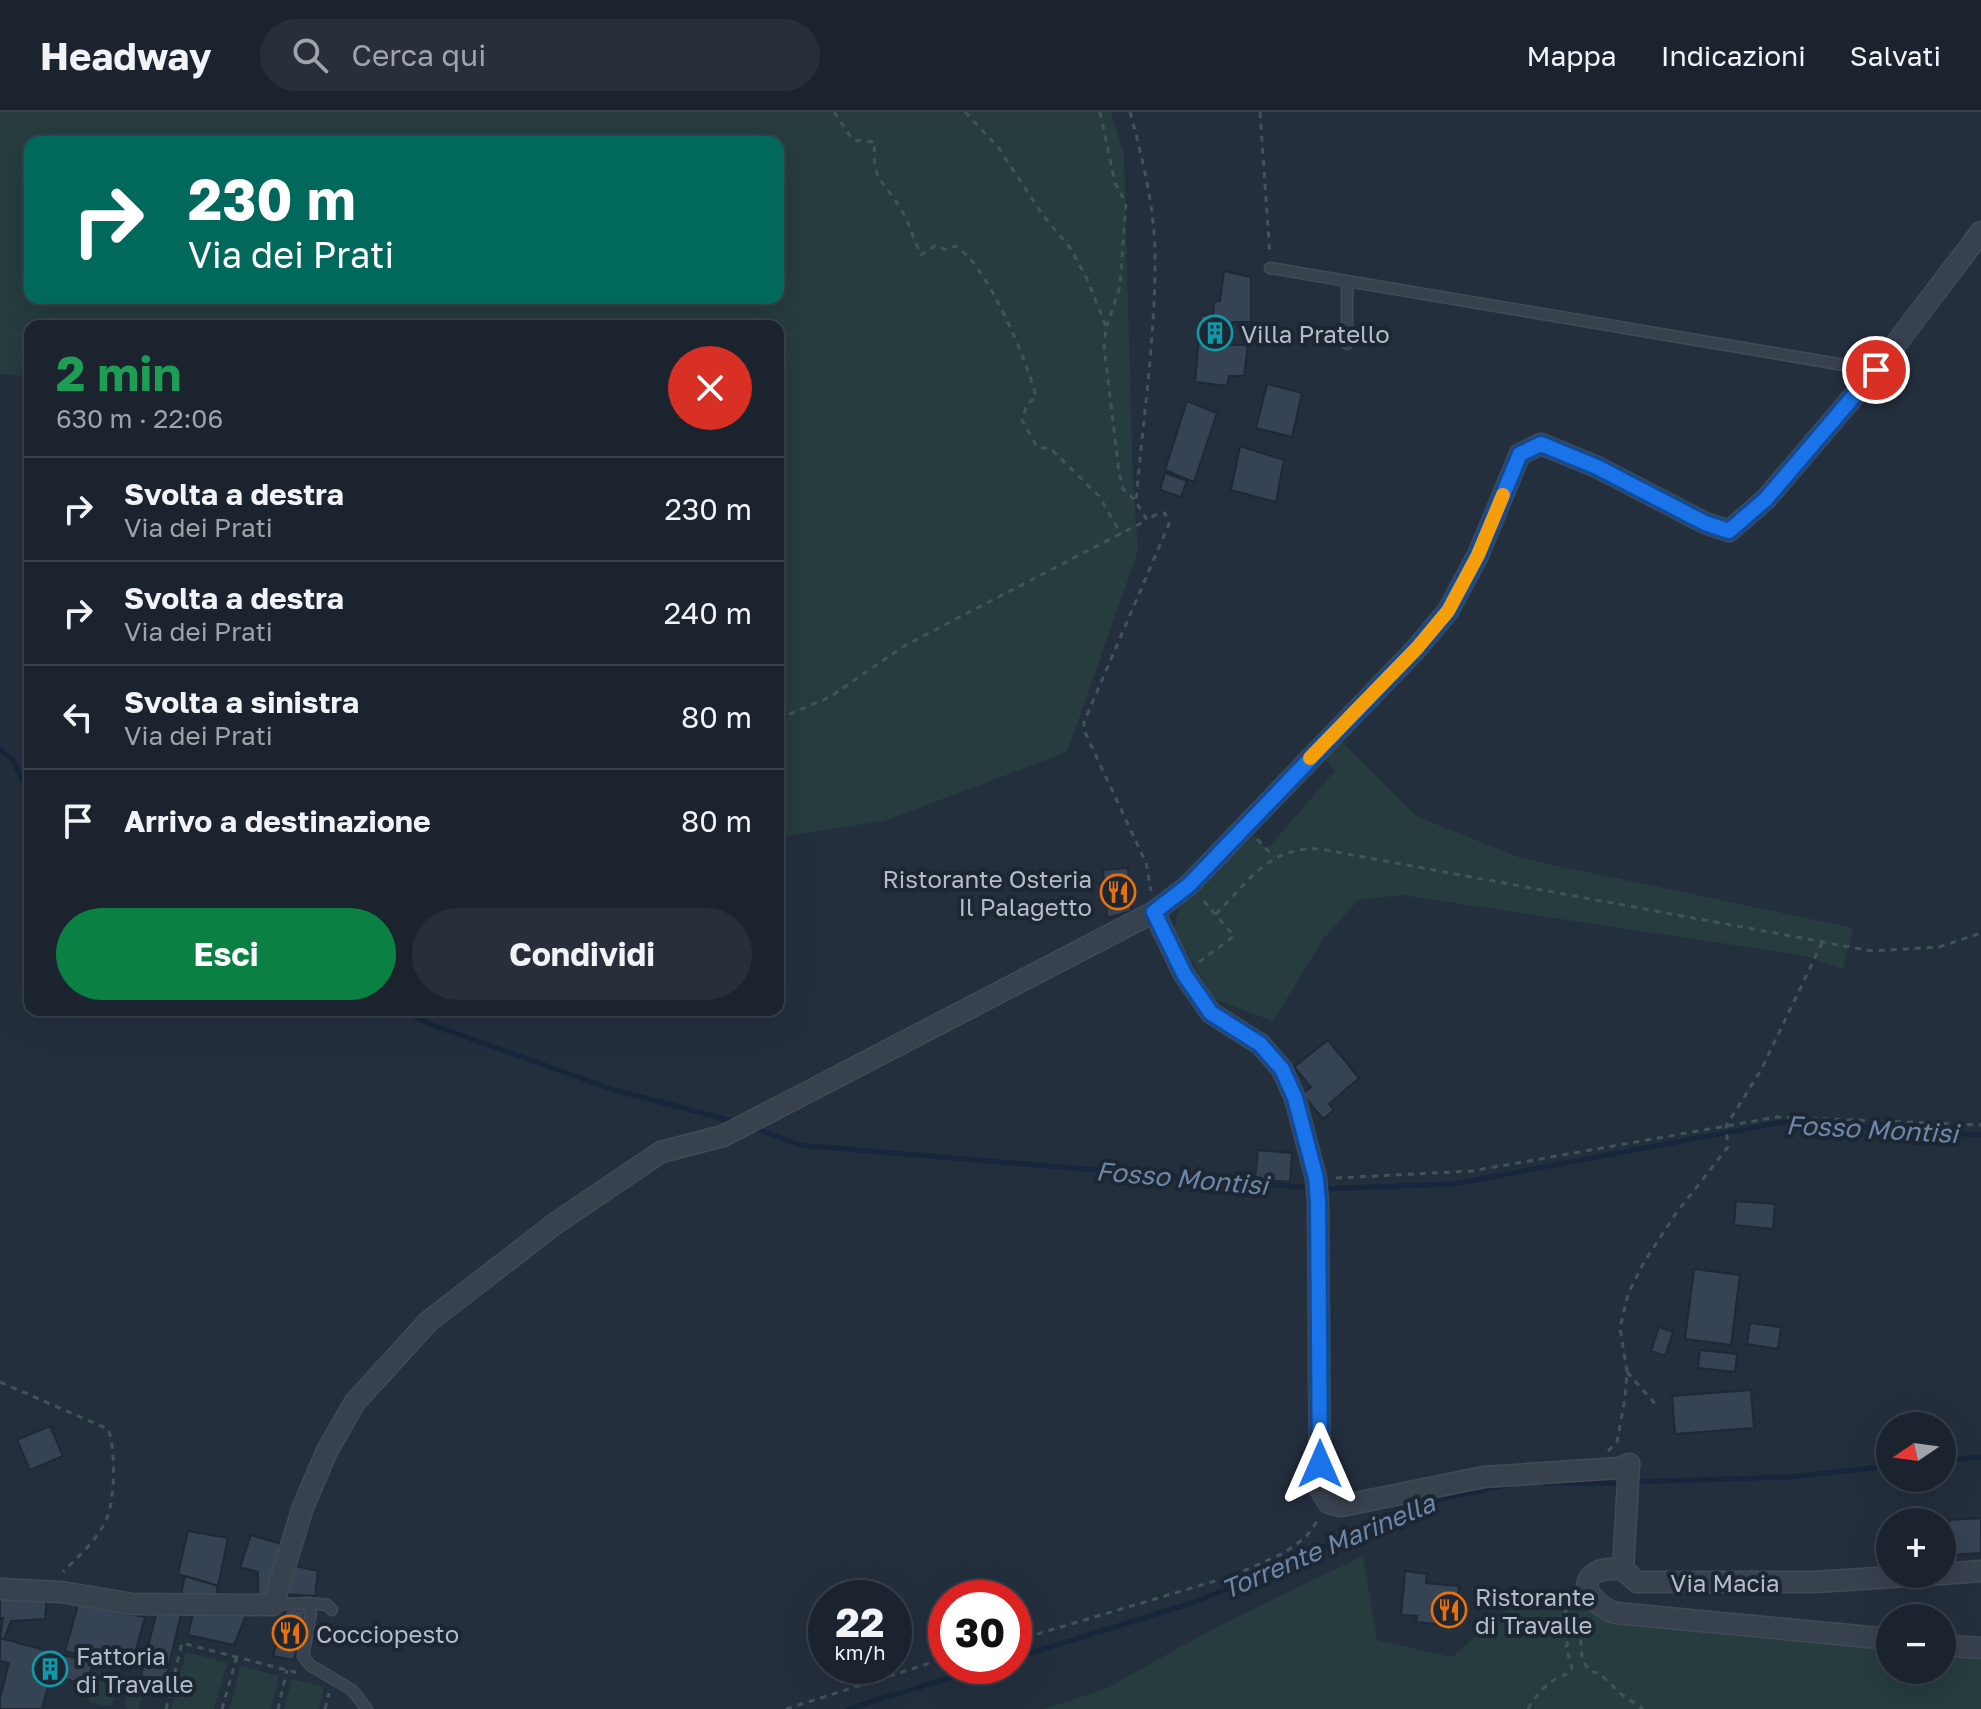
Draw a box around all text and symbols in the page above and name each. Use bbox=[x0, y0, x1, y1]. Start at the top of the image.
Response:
search box bbox=[260, 19, 820, 91]
text: Headway bbox=[40, 33, 212, 78]
icon: search bbox=[288, 33, 332, 77]
text: Cerca qui bbox=[352, 37, 486, 73]
text: Mappa bbox=[1526, 39, 1617, 72]
text: Indicazioni bbox=[1661, 39, 1806, 72]
text: Salvati bbox=[1850, 39, 1941, 72]
text: 230 m bbox=[188, 165, 356, 232]
icon: right bbox=[56, 168, 160, 272]
text: Via dei Prati bbox=[188, 233, 394, 276]
building icon: Villa Pratello bbox=[1196, 314, 1234, 352]
place label: Villa Pratello bbox=[1241, 319, 1390, 348]
pin bbox=[1842, 336, 1910, 404]
text: 2 min bbox=[56, 344, 181, 402]
button: close bbox=[668, 346, 752, 430]
icon: arrive bbox=[1854, 348, 1898, 392]
text: 630 m · 22:06 bbox=[56, 403, 223, 434]
text: Svolta a destra bbox=[124, 476, 344, 512]
icon: right bbox=[56, 487, 100, 531]
text: 230 m bbox=[664, 491, 752, 527]
text: Via dei Prati bbox=[124, 512, 273, 543]
text: Svolta a destra bbox=[124, 580, 344, 616]
icon: right bbox=[56, 591, 100, 635]
text: 240 m bbox=[664, 595, 752, 631]
text: Via dei Prati bbox=[124, 616, 273, 647]
text: Svolta a sinistra bbox=[124, 684, 359, 720]
icon: left bbox=[56, 695, 100, 739]
text: 80 m bbox=[681, 699, 752, 735]
text: Via dei Prati bbox=[124, 720, 273, 751]
icon: arrive bbox=[56, 799, 100, 843]
text: Arrivo a destinazione bbox=[124, 803, 431, 839]
text: 80 m bbox=[681, 803, 752, 839]
place label: Ristorante Osteria Il Palagetto bbox=[882, 864, 1092, 921]
restaurant icon: Ristorante Osteria Il Palagetto bbox=[1099, 873, 1137, 911]
button: Esci bbox=[56, 908, 396, 1000]
button: Condividi bbox=[412, 908, 752, 1000]
water label: Fosso Montisi bbox=[1785, 1109, 1962, 1149]
water label: Fosso Montisi bbox=[1095, 1155, 1272, 1201]
north arrow bbox=[1876, 1412, 1956, 1492]
map controls bbox=[1876, 1412, 1956, 1684]
position arrow bbox=[1278, 1422, 1362, 1506]
water label: Torrente Marinella bbox=[1217, 1487, 1441, 1605]
button: + bbox=[1876, 1508, 1956, 1588]
street label: Via Macia bbox=[1670, 1568, 1780, 1597]
speed limit sign: 30 bbox=[928, 1580, 1032, 1684]
place label: Ristorante di Travalle bbox=[1475, 1582, 1595, 1639]
restaurant icon: Ristorante di Travalle bbox=[1430, 1591, 1468, 1629]
text: 22 bbox=[836, 1598, 884, 1646]
button: − bbox=[1876, 1604, 1956, 1684]
restaurant icon: Cocciopesto bbox=[271, 1614, 309, 1652]
place label: Cocciopesto bbox=[316, 1619, 459, 1648]
text: km/h bbox=[835, 1640, 885, 1664]
place label: Fattoria di Travalle bbox=[76, 1641, 193, 1698]
building icon: Fattoria di Travalle bbox=[31, 1650, 69, 1688]

